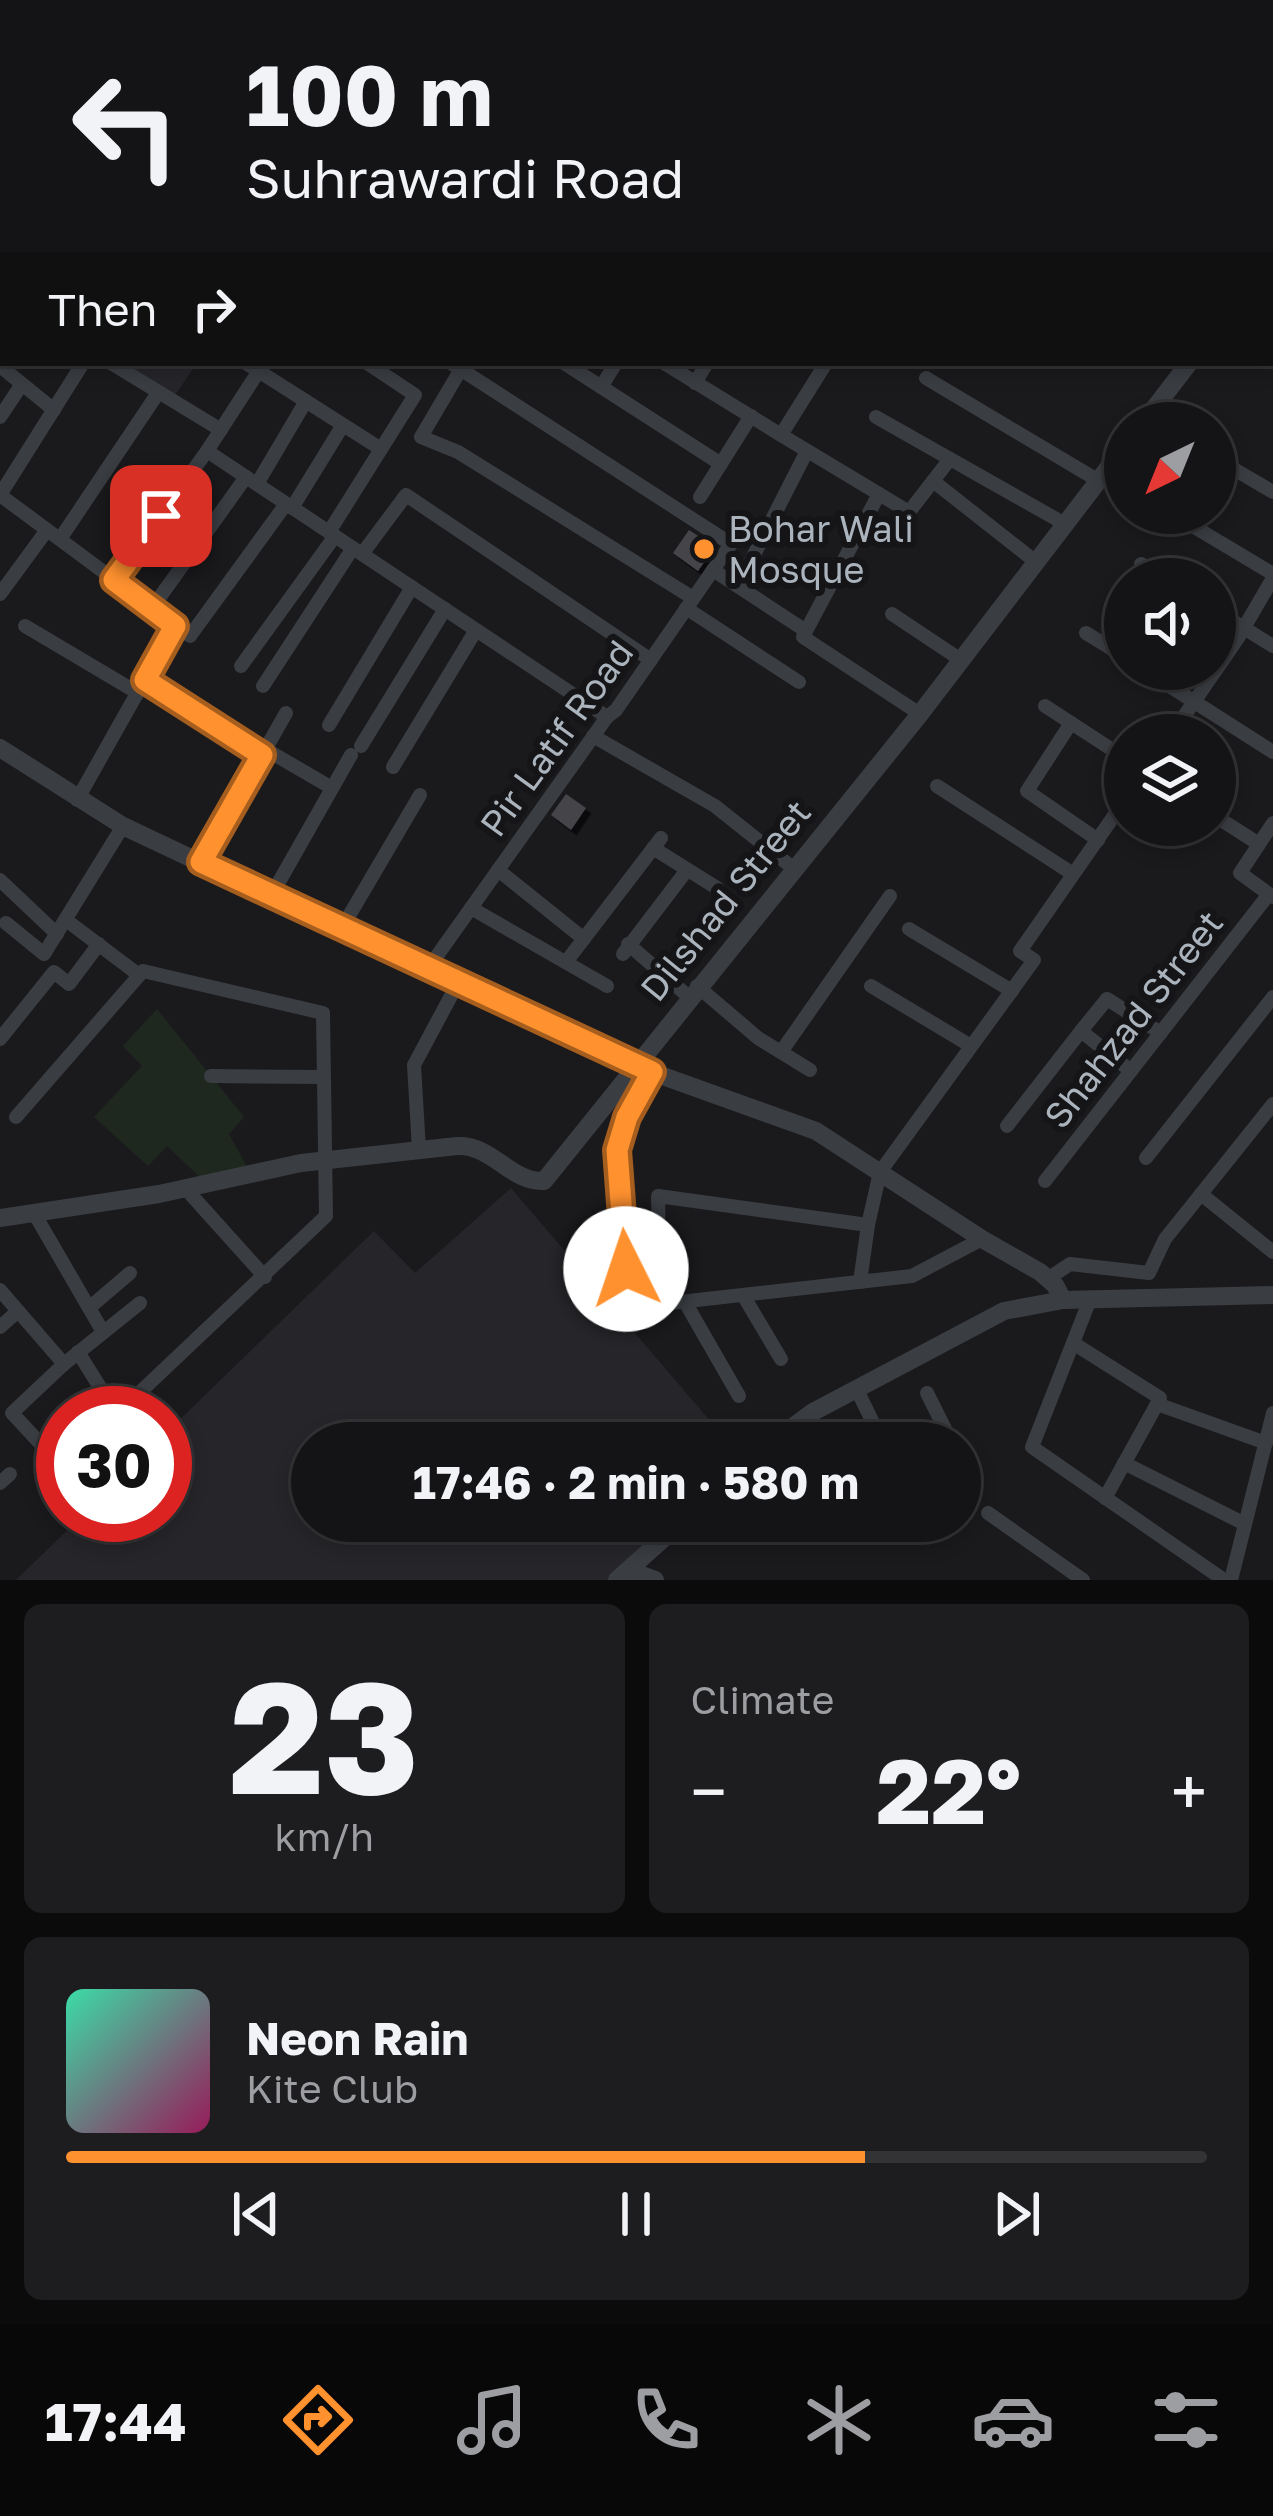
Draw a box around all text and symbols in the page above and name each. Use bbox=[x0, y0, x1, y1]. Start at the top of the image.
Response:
text: 100 m bbox=[246, 44, 493, 144]
icon: left bbox=[48, 48, 204, 204]
text: Suhrawardi Road bbox=[246, 145, 684, 210]
icon: right bbox=[181, 276, 247, 342]
text: Then bbox=[48, 282, 157, 336]
north arrow bbox=[1104, 402, 1236, 534]
map controls bbox=[1104, 402, 1236, 846]
pin bbox=[110, 465, 212, 567]
icon: arrive bbox=[128, 483, 194, 549]
place label: Bohar Wali Mosque bbox=[728, 507, 914, 591]
marker: Bohar Wali Mosque bbox=[691, 536, 717, 562]
button: sound bbox=[1104, 558, 1236, 690]
street label: Pir Latif Road bbox=[471, 632, 641, 844]
button: layers bbox=[1104, 714, 1236, 846]
street label: Dilshad Street bbox=[631, 791, 819, 1009]
street label: Shahzad Street bbox=[1035, 902, 1231, 1136]
position arrow bbox=[563, 1206, 689, 1332]
speed limit sign: 30 bbox=[36, 1386, 192, 1542]
text: 17:46 · 2 min · 580 m bbox=[413, 1455, 859, 1509]
text: 23 bbox=[229, 1641, 419, 1828]
text: Climate bbox=[691, 1676, 834, 1723]
text: 22° bbox=[876, 1736, 1021, 1844]
text: − bbox=[691, 1751, 727, 1831]
text: + bbox=[1171, 1751, 1207, 1831]
text: km/h bbox=[275, 1813, 374, 1860]
text: Neon Rain bbox=[246, 2011, 469, 2065]
text: Kite Club bbox=[246, 2065, 418, 2112]
icon: previous bbox=[223, 2181, 289, 2247]
icon: pause bbox=[603, 2181, 669, 2247]
icon: next bbox=[984, 2181, 1050, 2247]
icon: directions bbox=[276, 2378, 360, 2462]
icon: music bbox=[450, 2378, 534, 2462]
icon: phone bbox=[624, 2378, 708, 2462]
icon: climate bbox=[797, 2378, 881, 2462]
icon: car bbox=[971, 2378, 1055, 2462]
icon: filters bbox=[1144, 2378, 1228, 2462]
text: 17:44 bbox=[45, 2388, 187, 2453]

